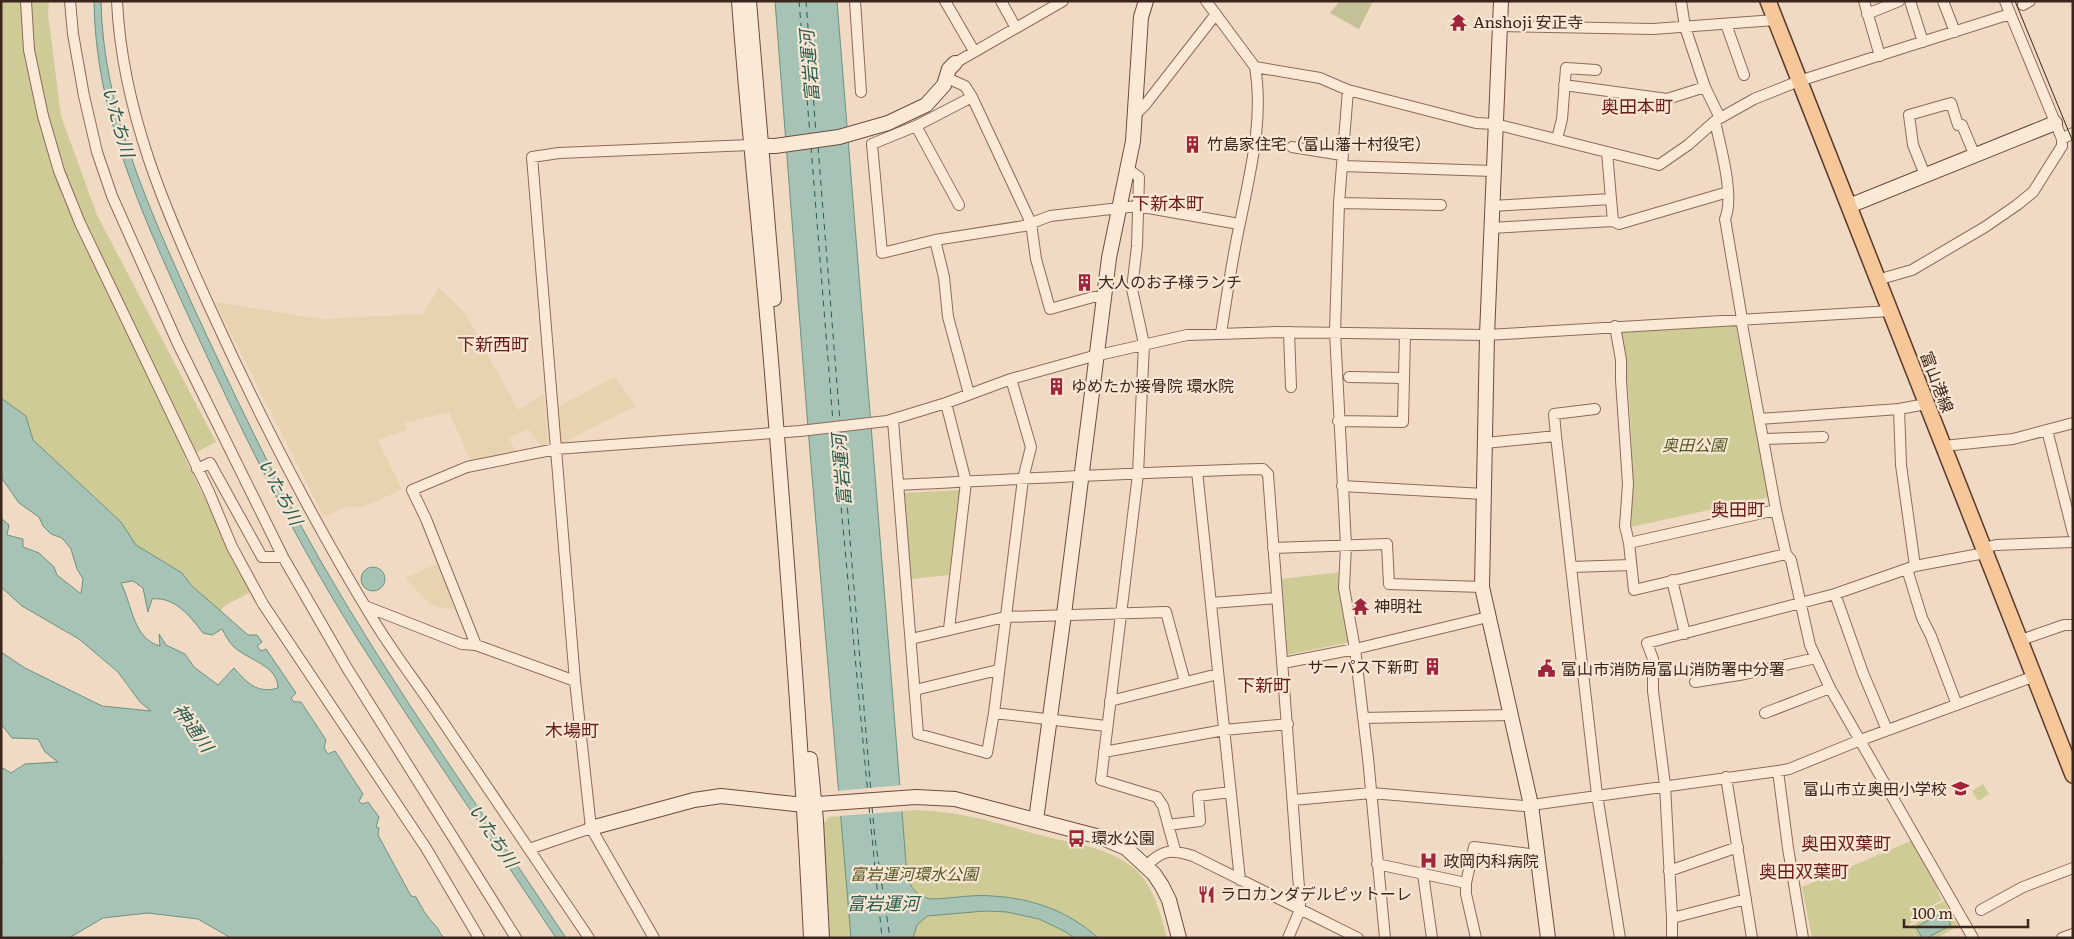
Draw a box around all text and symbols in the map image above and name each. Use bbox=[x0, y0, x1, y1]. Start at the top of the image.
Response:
place label: Anshoji 安正寺 bbox=[1473, 9, 1583, 33]
temple icon: Anshoji 安正寺 bbox=[1449, 12, 1469, 32]
water label: 富岩運河 bbox=[792, 26, 825, 103]
water label: いたち川 bbox=[97, 83, 143, 162]
district label: 奥田本町 bbox=[1601, 92, 1673, 119]
place label: 竹島家住宅（富山藩十村役宅） bbox=[1207, 131, 1431, 155]
building icon: 竹島家住宅（富山藩十村役宅） bbox=[1183, 134, 1203, 154]
district label: 下新本町 bbox=[1132, 189, 1204, 216]
place label: 大人のお子様ランチ bbox=[1098, 269, 1242, 293]
building icon: 大人のお子様ランチ bbox=[1074, 272, 1094, 292]
district label: 下新西町 bbox=[457, 330, 529, 357]
street label: 富山港線 bbox=[1915, 347, 1961, 416]
place label: ゆめたか接骨院 環水院 bbox=[1071, 373, 1234, 397]
building icon: ゆめたか接骨院 環水院 bbox=[1047, 376, 1067, 396]
water label: 富岩運河 bbox=[824, 430, 857, 507]
park label: 奥田公園 bbox=[1662, 432, 1728, 456]
water label: いたち川 bbox=[253, 453, 311, 531]
district label: 奥田町 bbox=[1711, 495, 1765, 522]
place label: 神明社 bbox=[1374, 593, 1422, 617]
temple icon: 神明社 bbox=[1350, 596, 1370, 616]
place label: サーパス下新町 bbox=[1307, 654, 1419, 678]
place label: 富山市消防局富山消防署中分署 bbox=[1561, 656, 1785, 680]
building icon: サーパス下新町 bbox=[1423, 657, 1443, 677]
public building icon: 富山市消防局富山消防署中分署 bbox=[1537, 659, 1557, 679]
district label: 下新町 bbox=[1237, 671, 1291, 698]
water label: 神通川 bbox=[168, 697, 222, 759]
district label: 木場町 bbox=[545, 716, 599, 743]
place label: 富山市立奥田小学校 bbox=[1803, 776, 1947, 800]
school or university icon: 富山市立奥田小学校 bbox=[1951, 779, 1971, 799]
water label: いたち川 bbox=[463, 798, 527, 874]
place label: 環水公園 bbox=[1091, 825, 1155, 849]
bus stop icon: 環水公園 bbox=[1067, 828, 1087, 848]
district label: 奥田双葉町 bbox=[1801, 829, 1891, 856]
place label: 政岡内科病院 bbox=[1443, 848, 1539, 872]
hospital icon: 政岡内科病院 bbox=[1419, 851, 1439, 871]
district label: 奥田双葉町 bbox=[1759, 857, 1849, 884]
park label: 富岩運河環水公園 bbox=[850, 861, 980, 885]
place label: ラロカンダデルピットーレ bbox=[1220, 881, 1412, 905]
restaurant icon: ラロカンダデルピットーレ bbox=[1196, 884, 1216, 904]
water label: 富岩運河 bbox=[847, 889, 922, 916]
scale bar bbox=[1904, 896, 2028, 928]
text: 100 m bbox=[1912, 901, 1953, 924]

